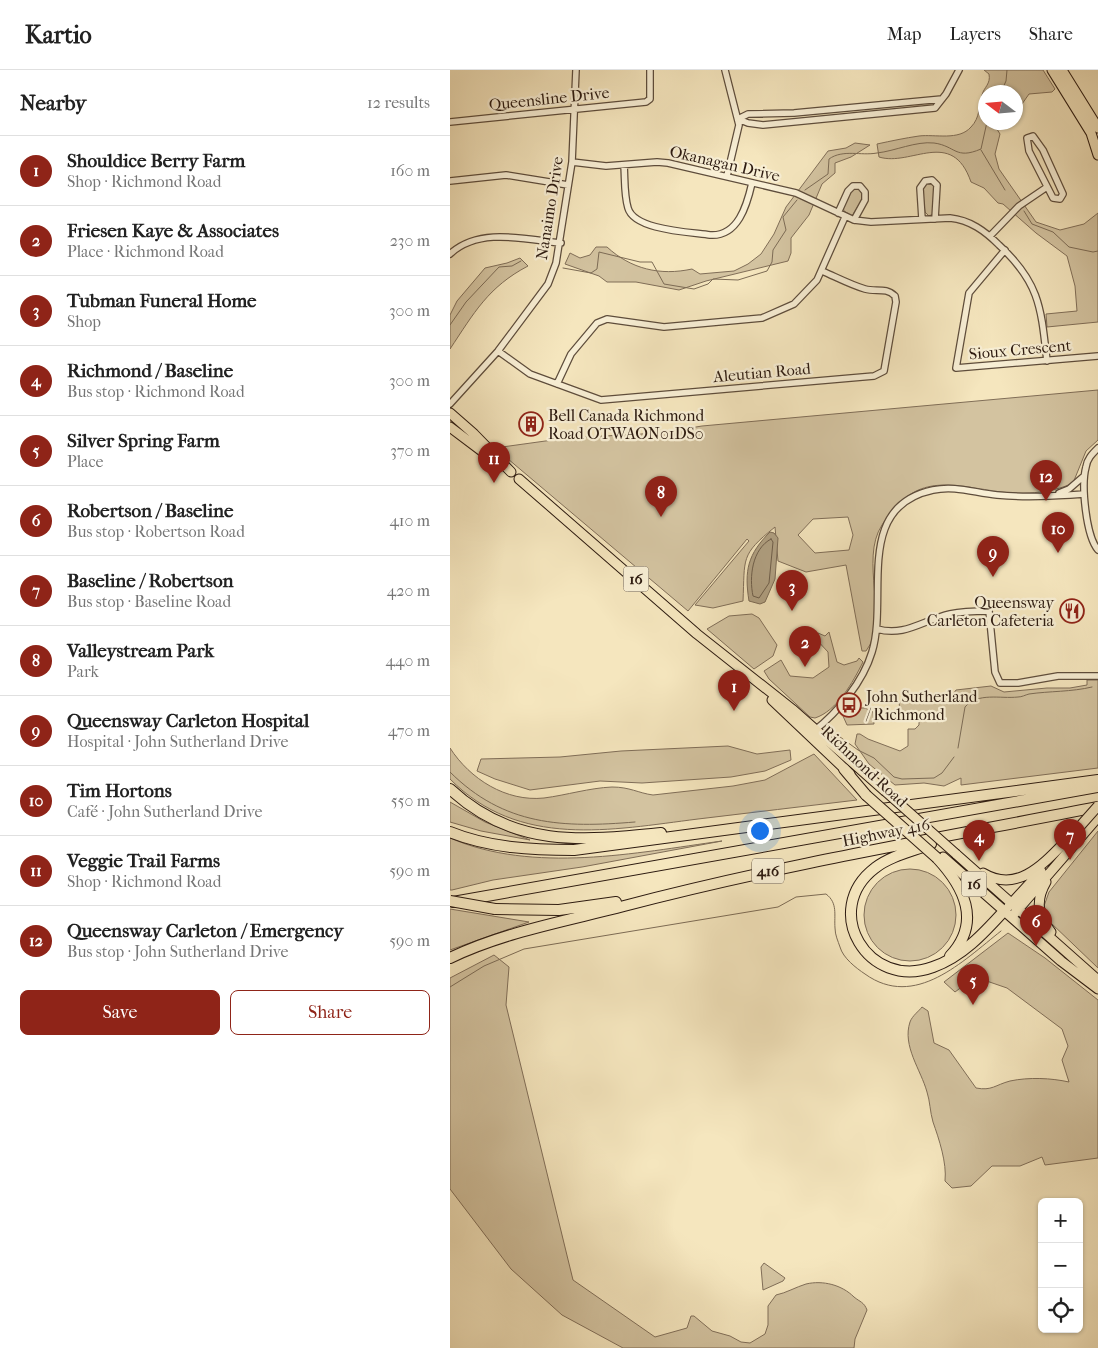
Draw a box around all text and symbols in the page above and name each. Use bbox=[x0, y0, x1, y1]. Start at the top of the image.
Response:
text: Kartio bbox=[25, 21, 92, 49]
text: Map bbox=[887, 24, 921, 45]
text: Layers bbox=[949, 24, 1001, 45]
text: Share bbox=[1029, 24, 1073, 45]
street label: Queensline Drive bbox=[488, 83, 610, 114]
north arrow bbox=[978, 85, 1023, 130]
text: Nearby bbox=[20, 91, 86, 115]
text: 12 results bbox=[367, 93, 430, 112]
street label: Okanagan Drive bbox=[668, 142, 782, 185]
text: Shouldice Berry Farm bbox=[67, 150, 245, 172]
street label: Nanaimo Drive bbox=[532, 155, 567, 261]
text: 1 bbox=[33, 161, 39, 180]
text: 160 m bbox=[390, 161, 430, 180]
text: Shop · Richmond Road bbox=[67, 172, 221, 191]
text: Friesen Kaye & Associates bbox=[67, 220, 279, 242]
text: 2 bbox=[32, 231, 40, 250]
text: 230 m bbox=[390, 231, 430, 250]
text: Place · Richmond Road bbox=[67, 242, 224, 261]
text: Tubman Funeral Home bbox=[67, 290, 257, 312]
text: 3 bbox=[33, 301, 39, 320]
text: 300 m bbox=[389, 301, 430, 320]
text: Shop bbox=[67, 312, 101, 331]
street label: Sioux Crescent bbox=[968, 336, 1072, 363]
street label: Aleutian Road bbox=[712, 359, 812, 386]
text: Richmond / Baseline bbox=[67, 360, 233, 382]
text: 4 bbox=[31, 371, 41, 390]
text: 300 m bbox=[389, 371, 430, 390]
text: Bus stop · Richmond Road bbox=[67, 382, 245, 401]
place label: Bell Canada Richmond Road OTWAON01DS0 bbox=[548, 406, 705, 443]
building icon: Bell Canada Richmond Road OTWAON01DS0 bbox=[518, 411, 544, 437]
text: Silver Spring Farm bbox=[67, 430, 220, 452]
text: 5 bbox=[33, 441, 39, 460]
text: 370 m bbox=[390, 441, 430, 460]
pin: 11 bbox=[478, 442, 510, 483]
text: Place bbox=[67, 452, 103, 471]
pin: 12 bbox=[1030, 460, 1062, 501]
pin: 8 bbox=[645, 476, 677, 517]
text: Robertson / Baseline bbox=[67, 500, 233, 522]
text: 6 bbox=[32, 511, 40, 530]
text: 410 m bbox=[389, 511, 430, 530]
pin: 10 bbox=[1042, 512, 1074, 553]
text: Bus stop · Robertson Road bbox=[67, 522, 245, 541]
pin: 9 bbox=[977, 536, 1009, 577]
road number: 16 bbox=[624, 566, 648, 592]
text: Baseline / Robertson bbox=[67, 570, 233, 592]
pin: 3 bbox=[776, 570, 808, 611]
text: 7 bbox=[32, 581, 40, 600]
text: 420 m bbox=[387, 581, 430, 600]
text: Bus stop · Baseline Road bbox=[67, 592, 231, 611]
place label: Queensway Carleton Cafeteria bbox=[927, 593, 1055, 630]
restaurant icon: Queensway Carleton Cafeteria bbox=[1059, 598, 1085, 624]
pin: 2 bbox=[789, 626, 821, 667]
text: Valleystream Park bbox=[67, 640, 214, 662]
text: 8 bbox=[32, 651, 40, 670]
text: 440 m bbox=[385, 651, 430, 670]
text: Park bbox=[67, 662, 99, 681]
pin: 1 bbox=[718, 670, 750, 711]
place label: John Sutherland / Richmond bbox=[864, 687, 978, 724]
bus stop icon: John Sutherland / Richmond bbox=[836, 692, 862, 718]
text: Queensway Carleton Hospital bbox=[67, 710, 309, 732]
text: 9 bbox=[32, 721, 40, 740]
text: 470 m bbox=[388, 721, 430, 740]
street label: Richmond Road bbox=[818, 722, 912, 811]
text: Hospital · John Sutherland Drive bbox=[67, 732, 288, 751]
text: Tim Hortons bbox=[67, 780, 172, 802]
text: 10 bbox=[29, 791, 43, 810]
text: 550 m bbox=[391, 791, 430, 810]
text: Café · John Sutherland Drive bbox=[67, 802, 262, 821]
street label: Highway 416 bbox=[841, 815, 932, 850]
your location bbox=[747, 818, 773, 844]
pin: 7 bbox=[1054, 819, 1086, 860]
pin: 4 bbox=[963, 820, 995, 861]
text: Veggie Trail Farms bbox=[67, 850, 220, 872]
road number: 416 bbox=[752, 858, 784, 884]
text: 11 bbox=[30, 861, 42, 880]
text: 590 m bbox=[389, 861, 430, 880]
text: Shop · Richmond Road bbox=[67, 872, 221, 891]
road number: 16 bbox=[962, 872, 986, 896]
pin: 6 bbox=[1020, 905, 1052, 946]
text: Queensway Carleton / Emergency bbox=[67, 920, 343, 942]
text: 12 bbox=[29, 931, 43, 950]
text: 590 m bbox=[389, 931, 430, 950]
text: Bus stop · John Sutherland Drive bbox=[67, 942, 288, 961]
pin: 5 bbox=[957, 964, 989, 1005]
button: Save bbox=[20, 990, 220, 1035]
button: Share bbox=[230, 990, 430, 1035]
map controls bbox=[1038, 1198, 1083, 1333]
button: + bbox=[1038, 1198, 1083, 1243]
button: − bbox=[1038, 1243, 1083, 1288]
button: locate bbox=[1038, 1288, 1083, 1333]

